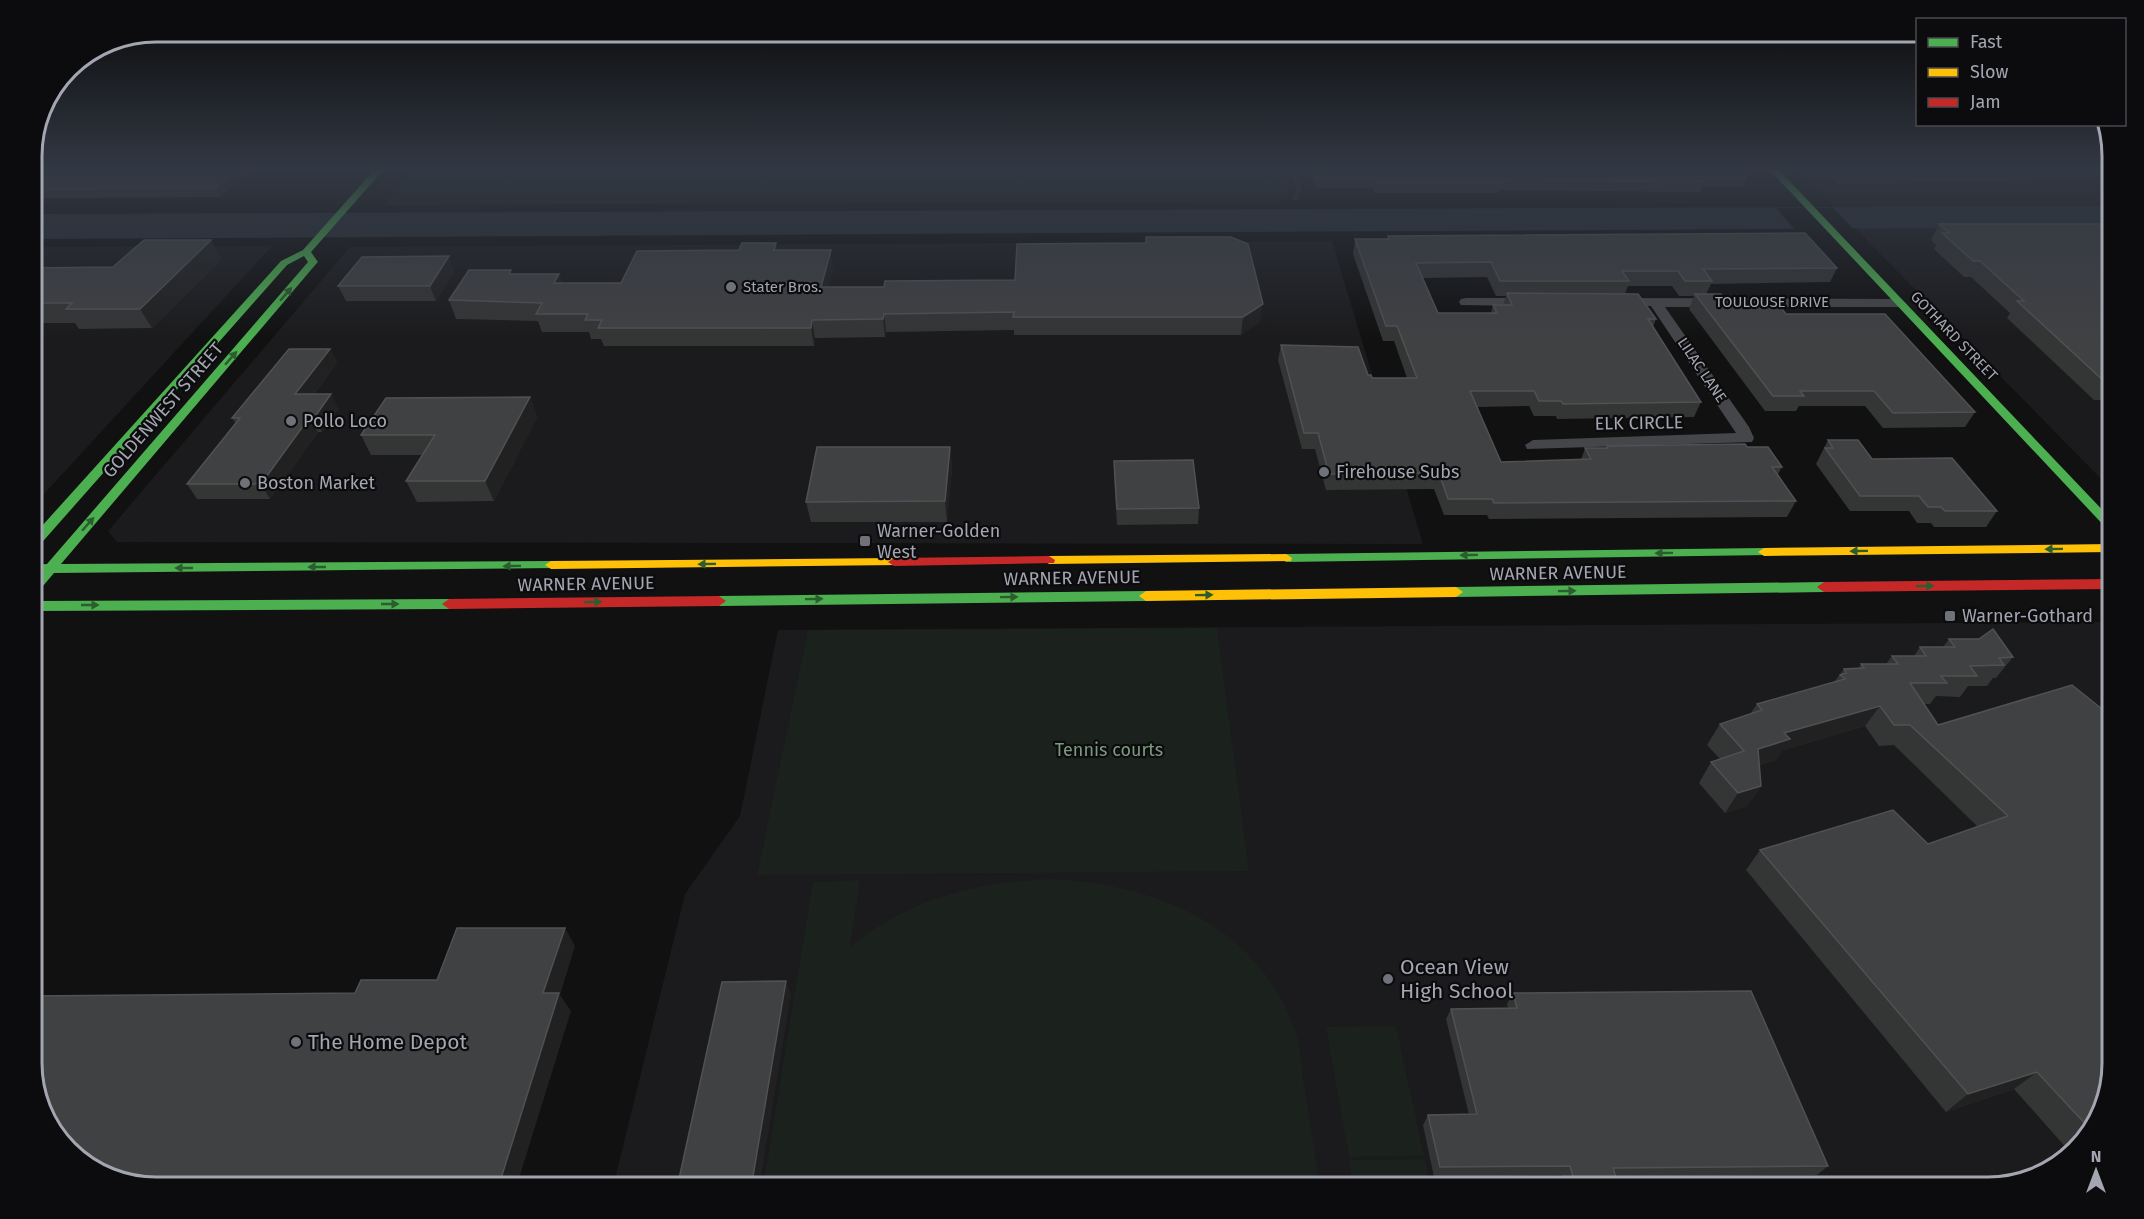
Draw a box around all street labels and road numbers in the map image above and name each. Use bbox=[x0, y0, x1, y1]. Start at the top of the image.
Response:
street label: GOTHARD STREET bbox=[1907, 288, 2001, 385]
street label: TOULOUSE DRIVE bbox=[1715, 293, 1829, 311]
street label: LILAC LANE bbox=[1674, 334, 1730, 406]
street label: GOLDENWEST STREET bbox=[98, 337, 228, 482]
street label: ELK CIRCLE bbox=[1594, 411, 1684, 435]
street label: WARNER AVENUE bbox=[1489, 561, 1627, 585]
street label: WARNER AVENUE bbox=[1003, 566, 1141, 590]
street label: WARNER AVENUE bbox=[517, 572, 655, 596]

